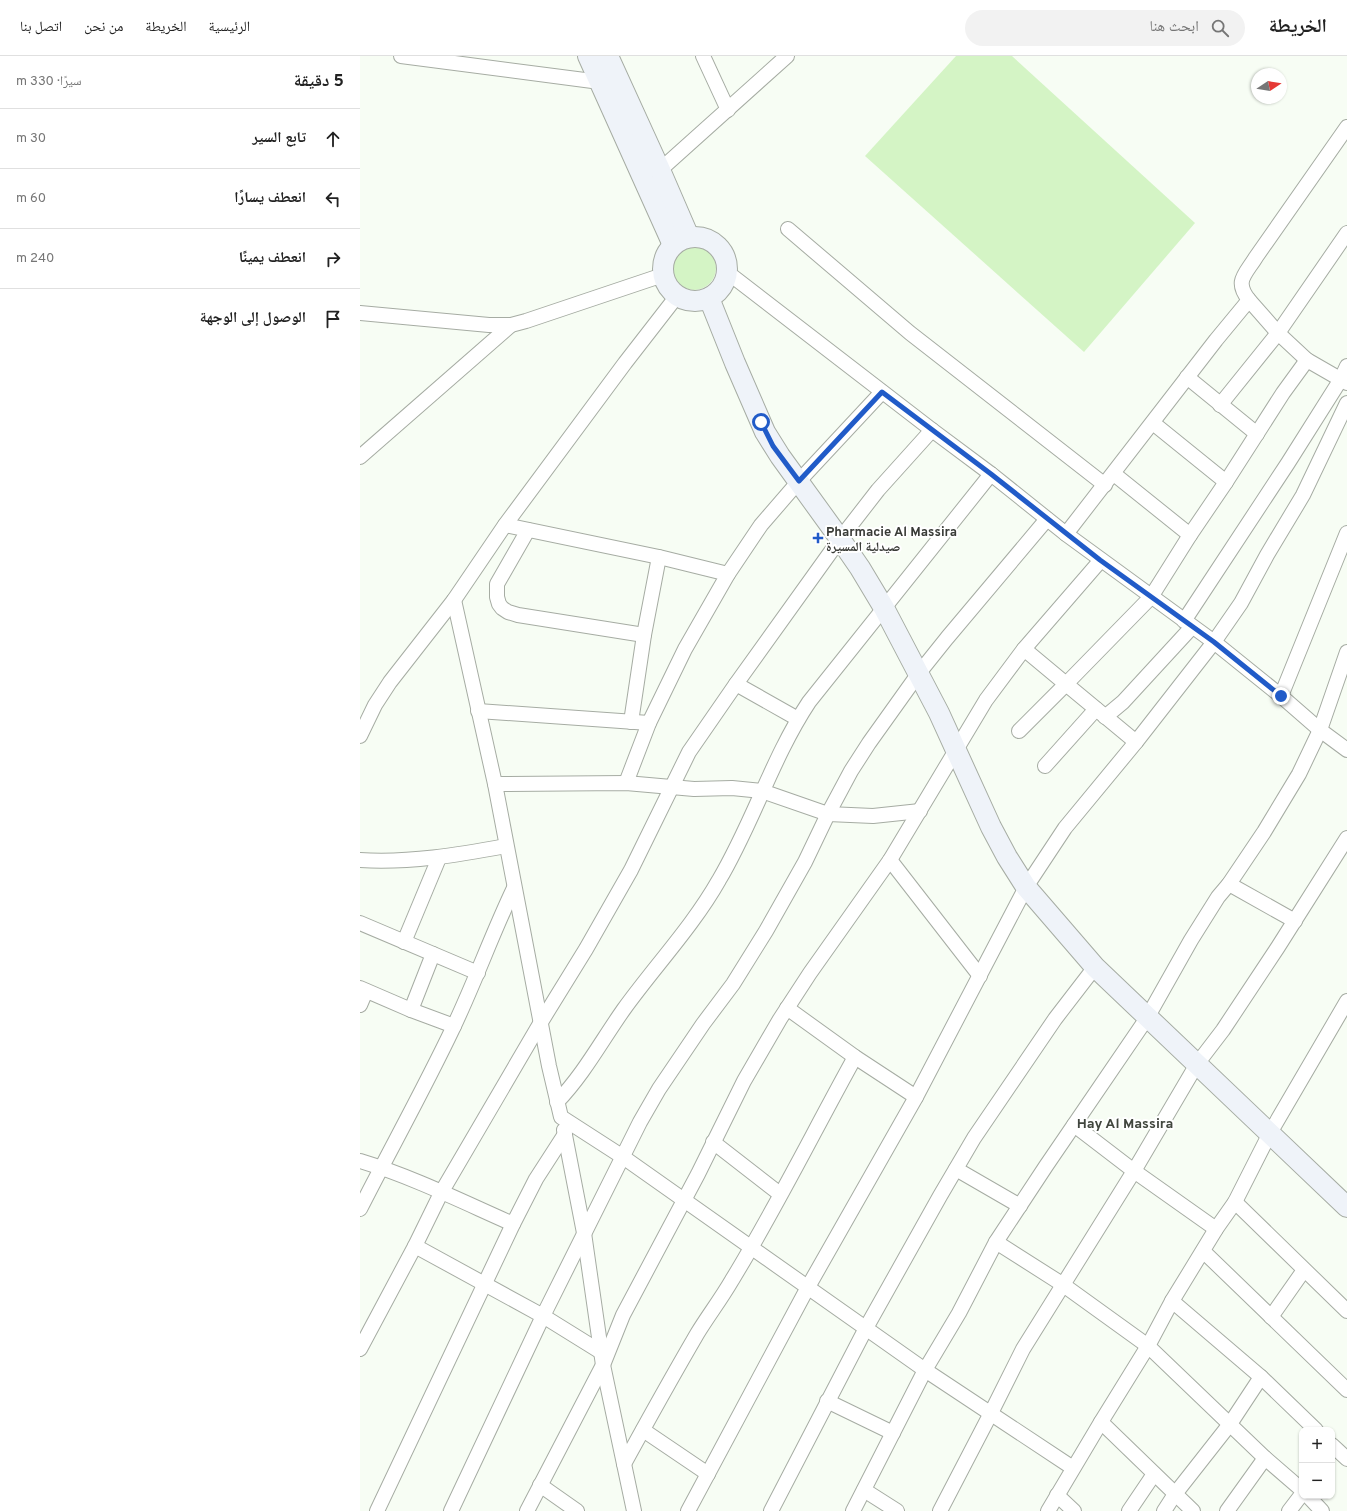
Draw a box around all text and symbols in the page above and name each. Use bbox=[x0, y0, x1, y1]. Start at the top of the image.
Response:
search box bbox=[965, 10, 1245, 46]
text: الخريطة bbox=[1269, 15, 1327, 39]
icon: search bbox=[1209, 17, 1231, 39]
text: ابحث هنا bbox=[1149, 18, 1199, 37]
text: اتصل بنا bbox=[20, 19, 62, 36]
text: من نحن bbox=[84, 19, 123, 36]
text: الخريطة bbox=[145, 19, 187, 36]
text: الرئيسية bbox=[209, 19, 250, 36]
north arrow bbox=[1251, 68, 1287, 104]
text: 5 دقيقة bbox=[294, 71, 344, 93]
text: سيرًا · 330 m bbox=[16, 74, 82, 90]
icon: ahead bbox=[322, 128, 344, 150]
text: تابع السير bbox=[252, 129, 306, 148]
text: 30 m bbox=[16, 131, 46, 147]
icon: left bbox=[322, 188, 344, 210]
text: انعطف يسارًا bbox=[234, 189, 306, 208]
text: 60 m bbox=[16, 191, 46, 207]
icon: right bbox=[322, 248, 344, 270]
text: انعطف يمينًا bbox=[239, 249, 306, 268]
text: 240 m bbox=[16, 251, 54, 267]
icon: arrive bbox=[322, 308, 344, 330]
text: الوصول إلى الوجهة bbox=[200, 309, 306, 328]
route start bbox=[752, 413, 770, 431]
place label: Pharmacie Al Massira صيدلية المسيرة bbox=[826, 525, 957, 556]
marker: Pharmacie Al Massira صيدلية المسيرة bbox=[813, 533, 823, 543]
route end bbox=[1272, 687, 1290, 705]
district label: Hay Al Massira bbox=[1077, 1116, 1173, 1133]
map controls bbox=[1299, 1427, 1335, 1499]
button: + bbox=[1299, 1427, 1335, 1463]
button: − bbox=[1299, 1463, 1335, 1499]

